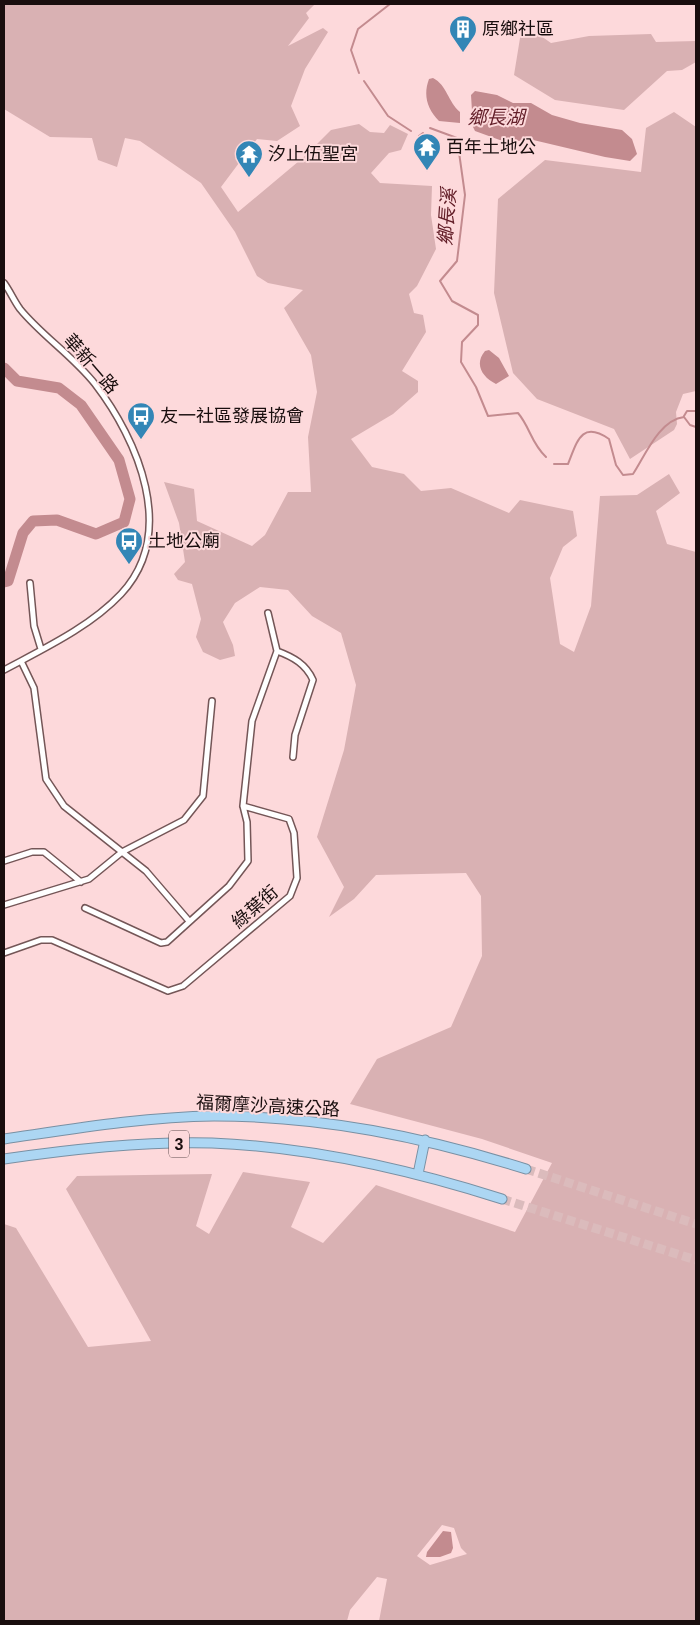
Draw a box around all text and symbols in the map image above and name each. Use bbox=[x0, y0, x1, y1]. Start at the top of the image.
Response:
building icon: 原鄉社區 bbox=[448, 14, 478, 53]
place label: 原鄉社區 bbox=[482, 19, 554, 39]
water label: 鄉長湖 bbox=[467, 107, 527, 128]
temple icon: 百年土地公 bbox=[412, 132, 442, 171]
place label: 百年土地公 bbox=[446, 137, 536, 157]
temple icon: 汐止伍聖宮 bbox=[234, 139, 264, 178]
place label: 汐止伍聖宮 bbox=[268, 144, 358, 164]
water label: 鄉長溪 bbox=[435, 185, 460, 246]
street label: 華新一路 bbox=[60, 330, 122, 398]
bus stop icon: 友一社區發展協會 bbox=[126, 401, 156, 440]
place label: 友一社區發展協會 bbox=[160, 406, 304, 426]
bus stop icon: 土地公廟 bbox=[114, 526, 144, 565]
place label: 土地公廟 bbox=[148, 531, 220, 551]
street label: 綠葉街 bbox=[228, 882, 282, 932]
street label: 福爾摩沙高速公路 bbox=[196, 1092, 340, 1120]
road number: 3 bbox=[169, 1130, 189, 1158]

